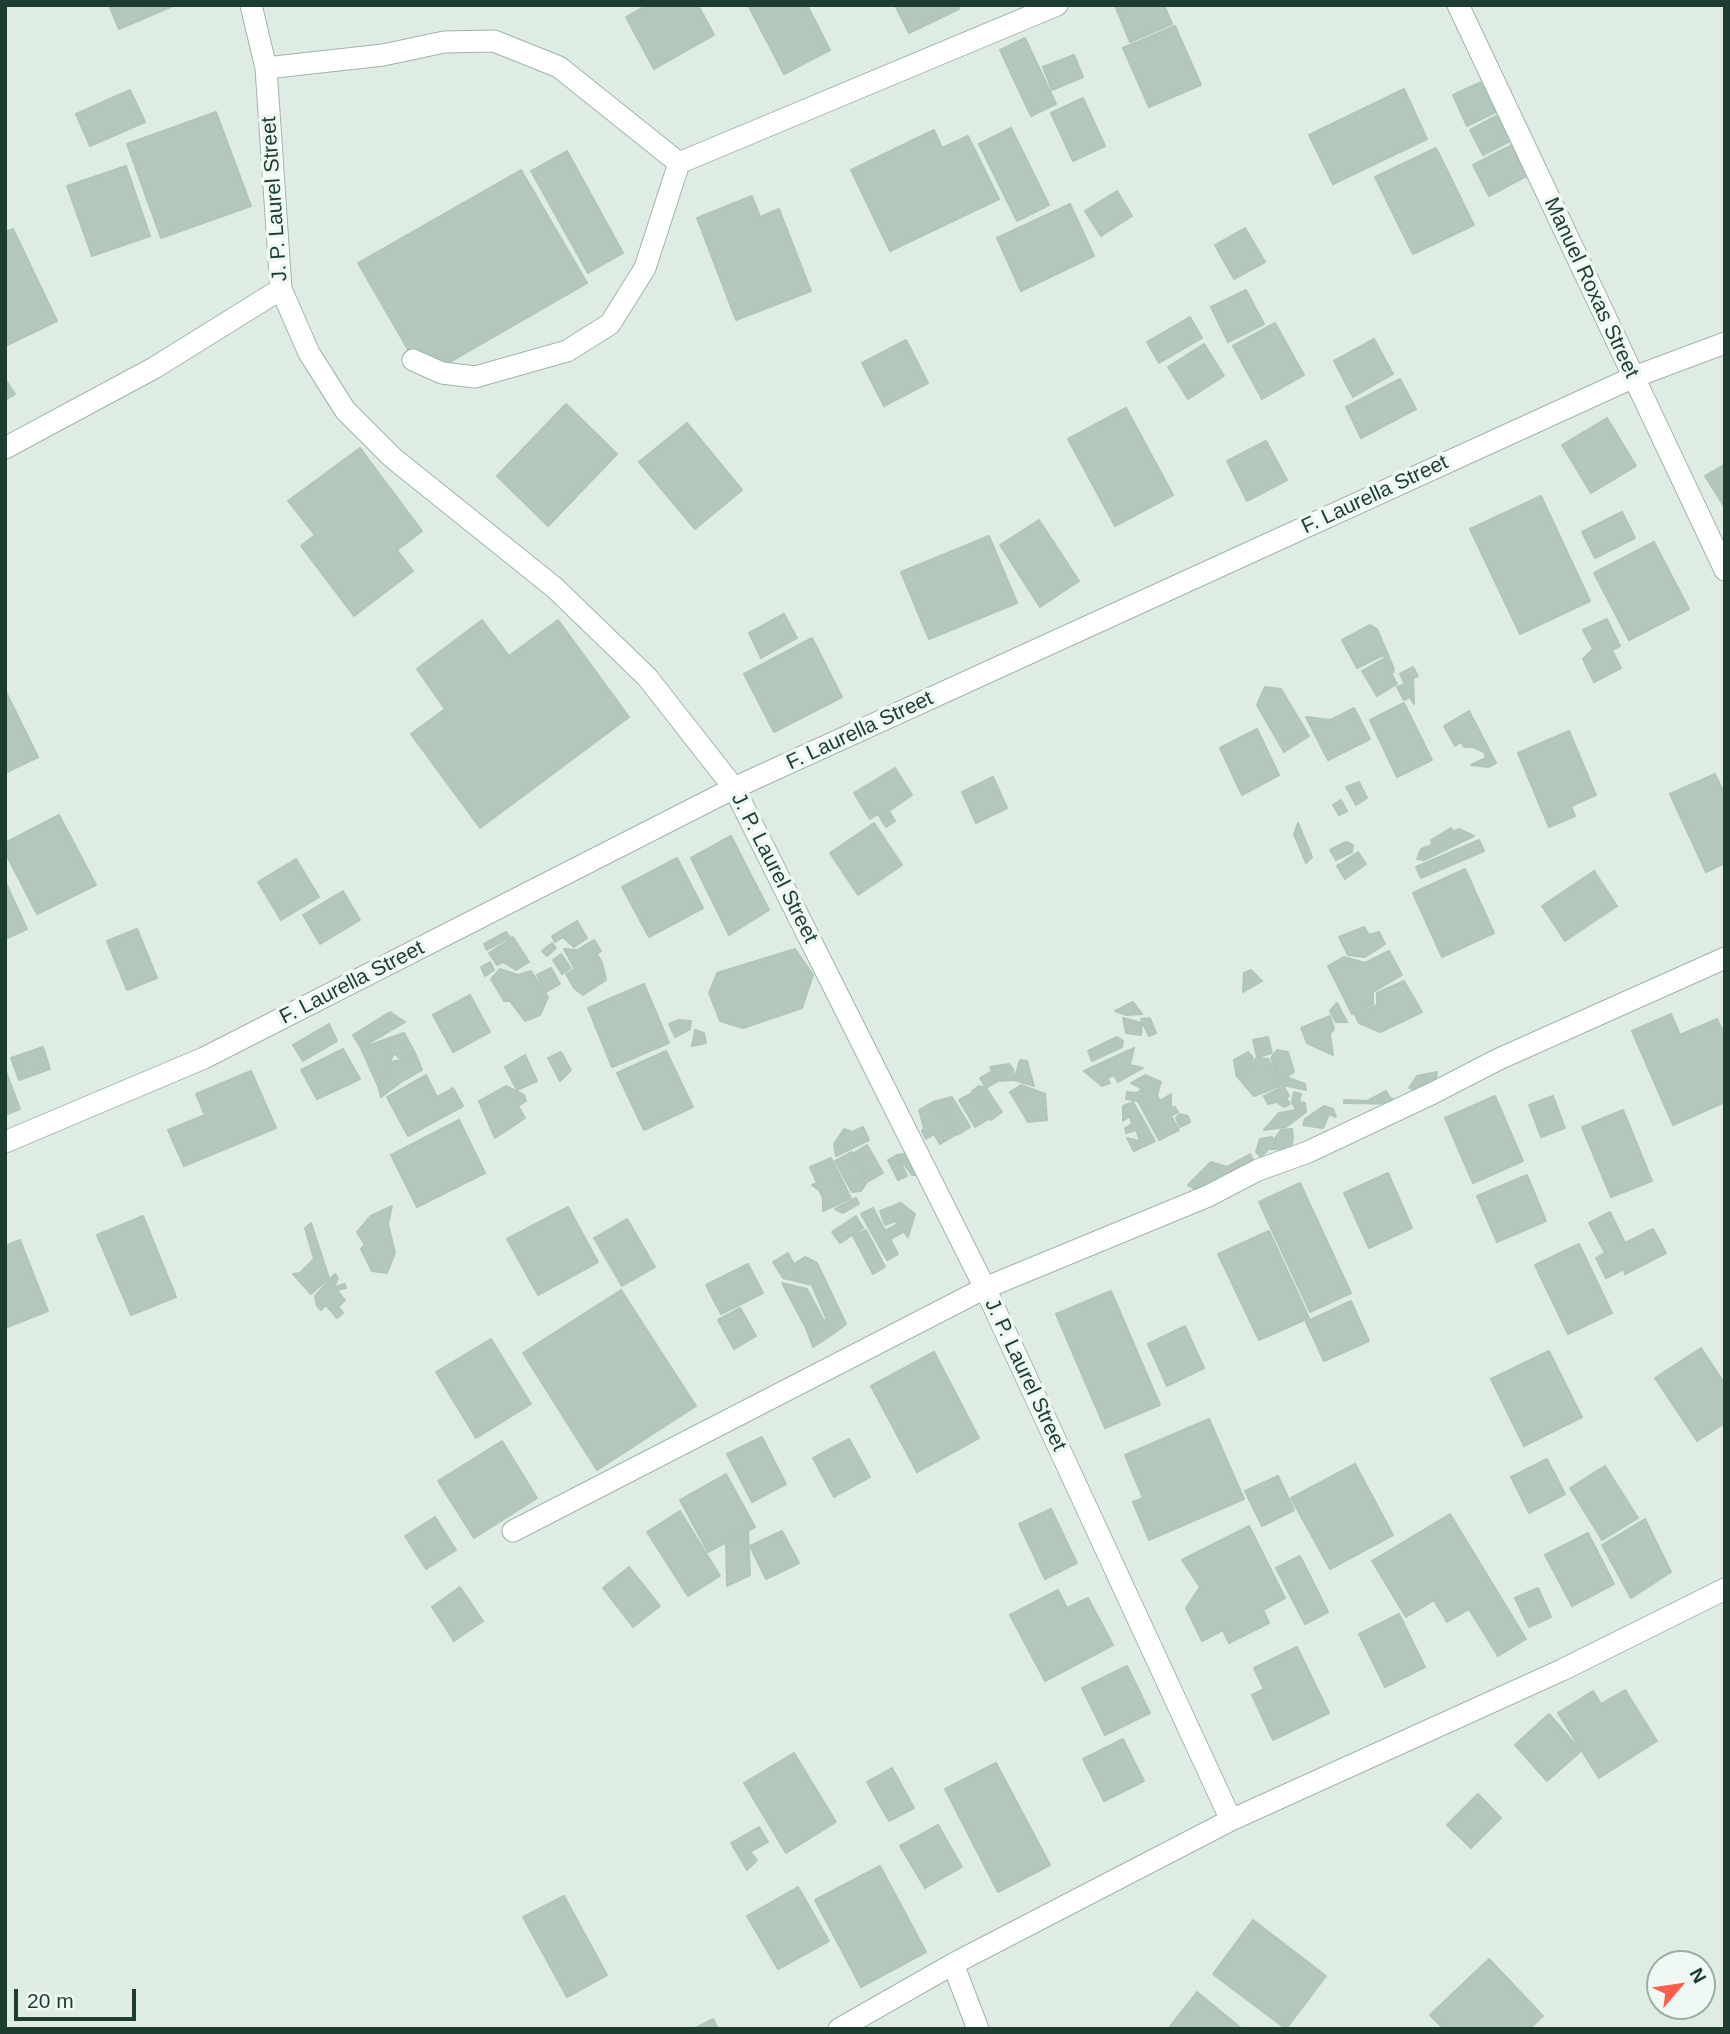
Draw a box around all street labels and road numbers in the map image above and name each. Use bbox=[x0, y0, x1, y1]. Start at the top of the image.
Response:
street label: J. P. Laurel Street bbox=[257, 116, 293, 282]
street label: Manuel Roxas Street bbox=[1538, 194, 1644, 382]
street label: F. Laurella Street bbox=[1298, 450, 1452, 540]
street label: F. Laurella Street bbox=[783, 686, 937, 776]
street label: J. P. Laurel Street bbox=[725, 789, 823, 947]
street label: F. Laurella Street bbox=[276, 936, 428, 1030]
street label: J. P. Laurel Street bbox=[979, 1295, 1071, 1455]

